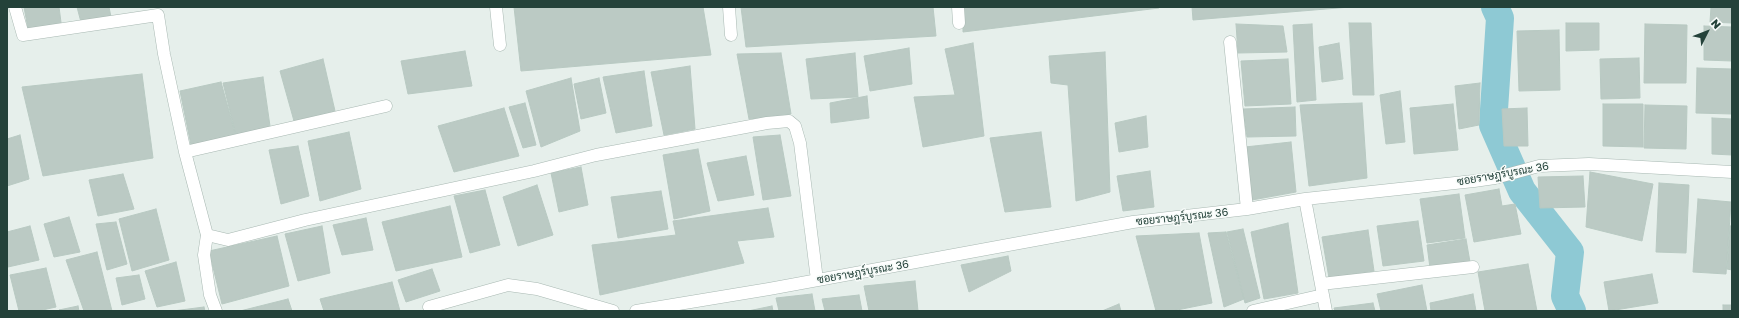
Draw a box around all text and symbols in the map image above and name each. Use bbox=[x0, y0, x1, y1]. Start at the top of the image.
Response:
north arrow bbox=[1687, 12, 1727, 52]
text: N bbox=[1709, 16, 1724, 31]
street label: ซอยราษฎร์บูรณะ 36 bbox=[1456, 159, 1550, 189]
street label: ซอยราษฎร์บูรณะ 36 bbox=[1135, 206, 1229, 228]
street label: ซอยราษฎร์บูรณะ 36 bbox=[816, 257, 910, 287]

